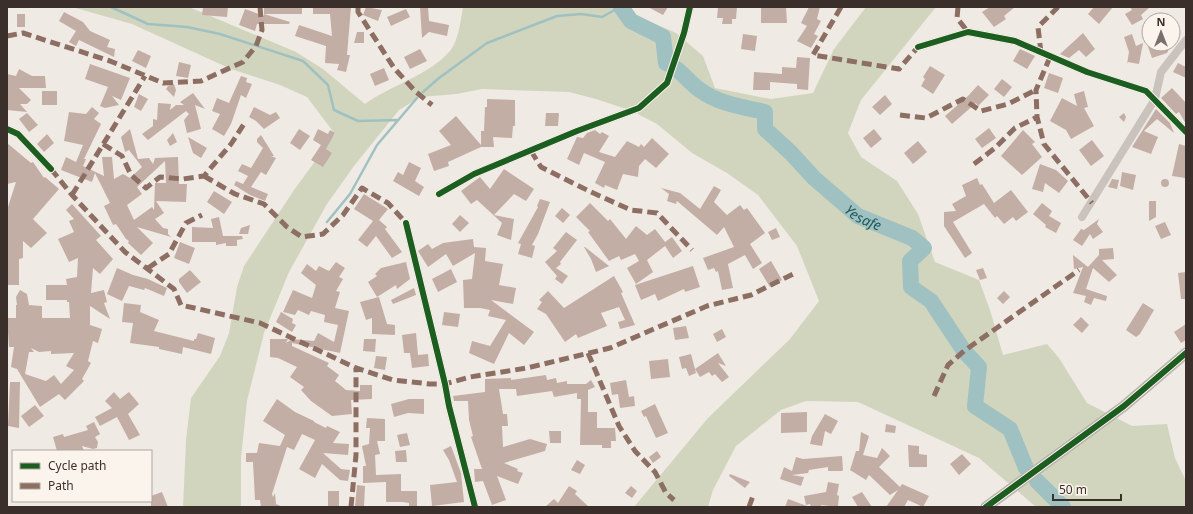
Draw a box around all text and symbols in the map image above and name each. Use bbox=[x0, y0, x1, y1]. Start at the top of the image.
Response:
north arrow bbox=[1141, 12, 1181, 52]
text: N bbox=[1157, 14, 1165, 29]
water label: Yesafe bbox=[841, 200, 885, 234]
legend bbox=[12, 450, 152, 502]
text: Cycle path bbox=[48, 457, 106, 474]
scale bar bbox=[1053, 476, 1121, 502]
text: Path bbox=[48, 477, 74, 494]
text: 50 m bbox=[1059, 481, 1087, 498]

